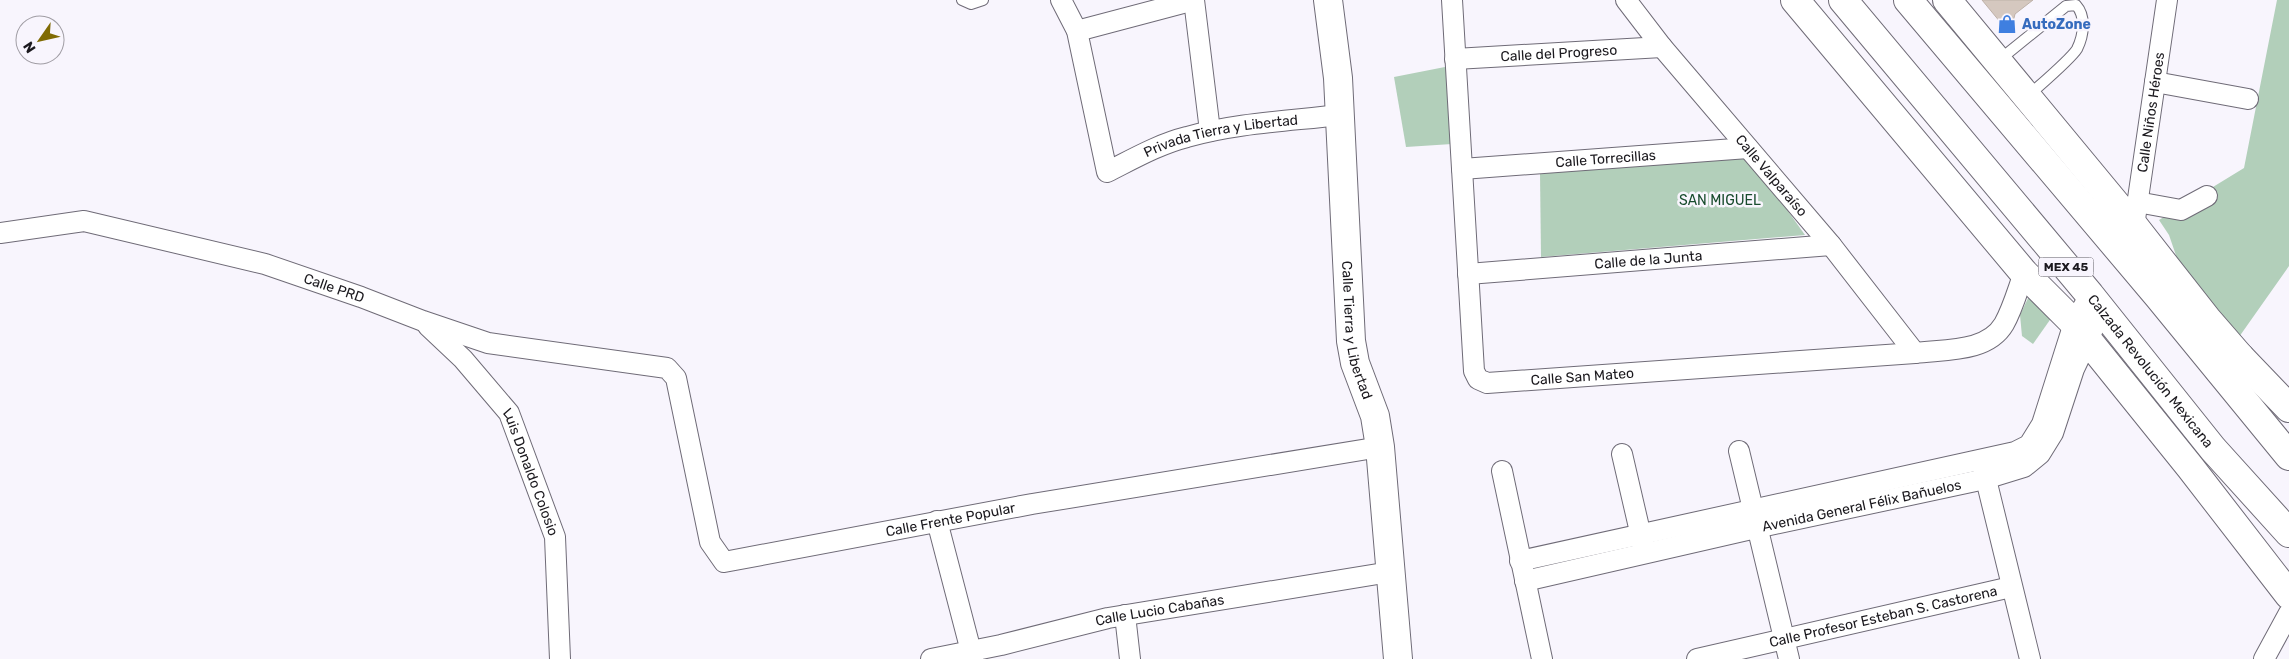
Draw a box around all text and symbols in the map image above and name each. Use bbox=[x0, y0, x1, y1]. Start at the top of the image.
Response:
shop icon: AutoZone bbox=[1996, 13, 2018, 35]
north arrow bbox=[15, 15, 65, 65]
place label: AutoZone bbox=[2022, 16, 2091, 33]
text: N bbox=[20, 38, 40, 56]
street label: Calle del Progreso bbox=[1500, 41, 1618, 65]
street label: Calle Niños Héroes bbox=[2133, 51, 2168, 174]
street label: Privada Tierra y Libertad bbox=[1141, 111, 1299, 161]
street label: Calle Valparaíso bbox=[1732, 131, 1811, 220]
street label: Calle Torrecillas bbox=[1555, 146, 1656, 171]
park label: SAN MIGUEL bbox=[1679, 192, 1761, 209]
street label: Calle de la Junta bbox=[1594, 247, 1703, 272]
road number: MEX 45 bbox=[2038, 258, 2094, 276]
street label: Calle Tierra y Libertad bbox=[1339, 260, 1376, 402]
street label: Calle PRD bbox=[302, 269, 367, 306]
street label: Calzada Revolución Mexicana bbox=[2084, 291, 2217, 451]
street label: Calle San Mateo bbox=[1530, 364, 1635, 388]
street label: Luis Donaldo Colosio bbox=[500, 404, 562, 538]
street label: Avenida General Félix Bañuelos bbox=[1760, 476, 1963, 535]
street label: Calle Frente Popular bbox=[884, 499, 1017, 540]
street label: Calle Profesor Esteban S. Castorena bbox=[1767, 582, 1999, 651]
street label: Calle Lucio Cabañas bbox=[1093, 591, 1225, 629]

